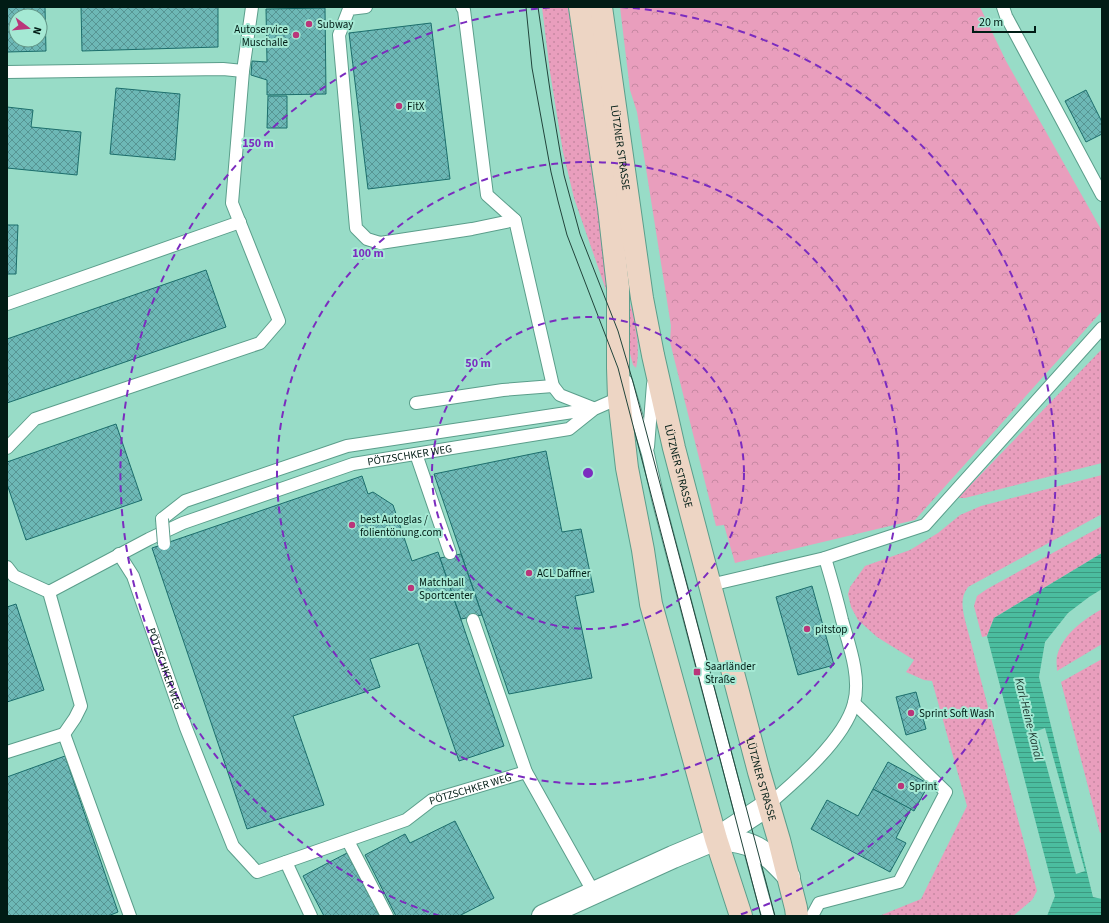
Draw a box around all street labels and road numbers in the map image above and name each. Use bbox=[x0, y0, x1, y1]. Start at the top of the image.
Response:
street label: LÜTZNER STRASSE bbox=[607, 104, 634, 191]
street label: LÜTZNER STRASSE bbox=[661, 423, 696, 510]
street label: PÖTZSCHKER WEG bbox=[366, 441, 453, 470]
street label: PÖTZSCHKER WEG bbox=[144, 626, 186, 712]
street label: LÜTZNER STRASSE bbox=[742, 736, 780, 823]
street label: PÖTZSCHKER WEG bbox=[427, 770, 514, 808]

